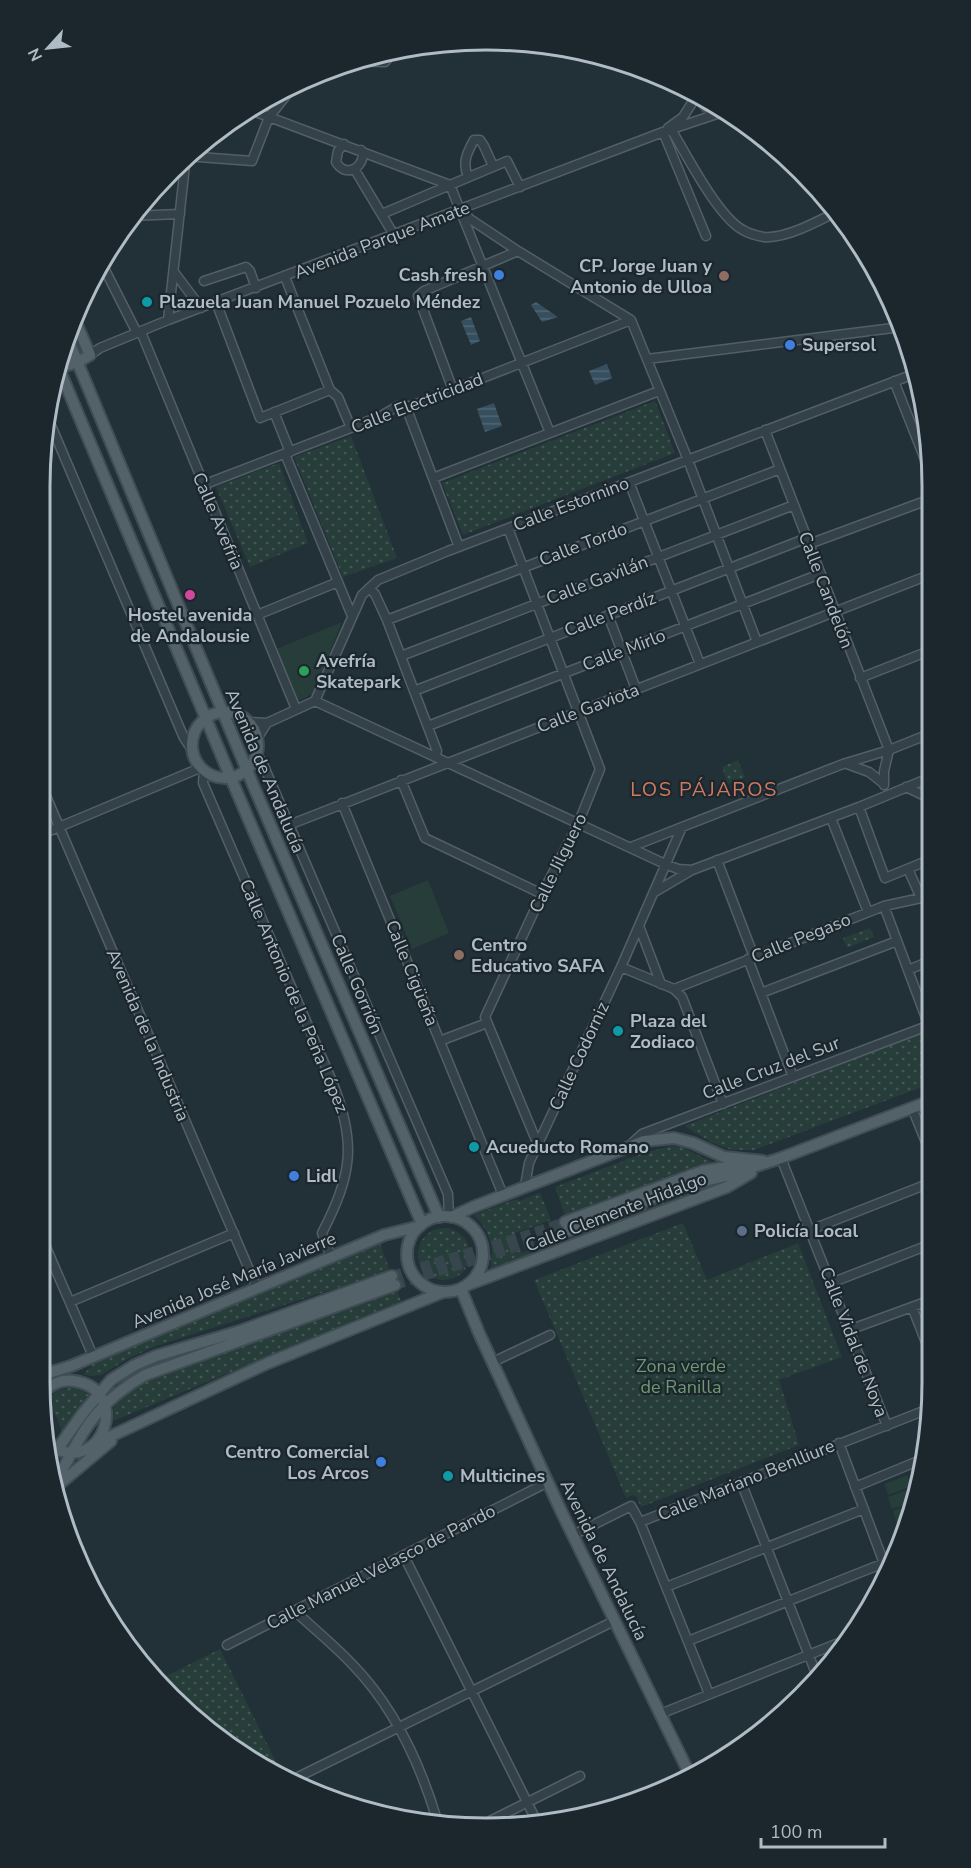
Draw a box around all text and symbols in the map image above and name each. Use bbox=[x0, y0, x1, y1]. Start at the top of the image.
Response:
north arrow bbox=[18, 18, 78, 78]
text: N bbox=[23, 44, 48, 65]
street label: Avenida Parque Amate bbox=[291, 195, 473, 285]
place label: CP. Jorge Juan y Antonio de Ulloa bbox=[570, 254, 713, 299]
place label: Cash fresh bbox=[399, 263, 487, 287]
marker: Cash fresh bbox=[492, 268, 506, 282]
marker: CP. Jorge Juan y Antonio de Ulloa bbox=[717, 269, 731, 283]
place label: Plazuela Juan Manuel Pozuelo Méndez bbox=[159, 290, 481, 314]
marker: Plazuela Juan Manuel Pozuelo Méndez bbox=[140, 295, 154, 309]
place label: Supersol bbox=[802, 333, 876, 357]
marker: Supersol bbox=[783, 338, 797, 352]
street label: Calle Electricidad bbox=[347, 367, 487, 439]
street label: Calle Avefria bbox=[187, 469, 249, 573]
street label: Calle Estornino bbox=[510, 471, 632, 537]
street label: Calle Tordo bbox=[536, 516, 630, 572]
street label: Calle Candelón bbox=[793, 528, 859, 652]
street label: Calle Gavilán bbox=[543, 550, 651, 610]
street label: Calle Perdíz bbox=[561, 586, 659, 642]
marker: Hostel avenida de Andalousie bbox=[183, 588, 197, 602]
place label: Hostel avenida de Andalousie bbox=[128, 603, 252, 648]
street label: Calle Mirlo bbox=[579, 623, 669, 677]
place label: Avefría Skatepark bbox=[316, 649, 401, 694]
marker: Avefría Skatepark bbox=[297, 664, 311, 678]
street label: Calle Gaviota bbox=[533, 677, 643, 739]
street label: Avenida de Andalucía bbox=[220, 685, 310, 857]
district label: LOS PÁJAROS bbox=[630, 776, 778, 803]
street label: Calle Jilguero bbox=[524, 809, 592, 917]
street label: Calle Antonio de la Peña López bbox=[234, 875, 354, 1117]
street label: Calle Pegaso bbox=[748, 907, 854, 969]
street label: Calle Cigüeña bbox=[380, 916, 444, 1030]
street label: Calle Gorrión bbox=[325, 930, 389, 1038]
place label: Centro Educativo SAFA bbox=[471, 933, 605, 978]
street label: Avenida de la Industria bbox=[101, 945, 195, 1125]
marker: Centro Educativo SAFA bbox=[452, 948, 466, 962]
street label: Calle Codorniz bbox=[543, 998, 615, 1114]
place label: Plaza del Zodiaco bbox=[630, 1009, 707, 1054]
marker: Plaza del Zodiaco bbox=[611, 1024, 625, 1038]
street label: Calle Cruz del Sur bbox=[699, 1031, 844, 1105]
place label: Acueducto Romano bbox=[486, 1135, 649, 1159]
marker: Acueducto Romano bbox=[467, 1140, 481, 1154]
place label: Lidl bbox=[306, 1164, 338, 1188]
street label: Calle Clemente Hidalgo bbox=[522, 1166, 710, 1258]
marker: Lidl bbox=[287, 1169, 301, 1183]
place label: Policía Local bbox=[754, 1219, 858, 1243]
marker: Policía Local bbox=[735, 1224, 749, 1238]
street label: Avenida José María Javierre bbox=[128, 1226, 340, 1334]
street label: Calle Vidal de Noya bbox=[814, 1263, 894, 1421]
park label: Zona verde de Ranilla bbox=[636, 1354, 726, 1399]
street label: Calle Mariano Benlliure bbox=[654, 1433, 838, 1527]
place label: Centro Comercial Los Arcos bbox=[225, 1440, 369, 1485]
marker: Centro Comercial Los Arcos bbox=[374, 1455, 388, 1469]
place label: Multicines bbox=[460, 1464, 545, 1488]
marker: Multicines bbox=[441, 1469, 455, 1483]
street label: Avenida de Andalucía bbox=[555, 1476, 653, 1644]
street label: Calle Manuel Velasco de Pando bbox=[262, 1499, 500, 1635]
scale bar bbox=[761, 1811, 886, 1849]
text: 100 m bbox=[770, 1820, 822, 1844]

